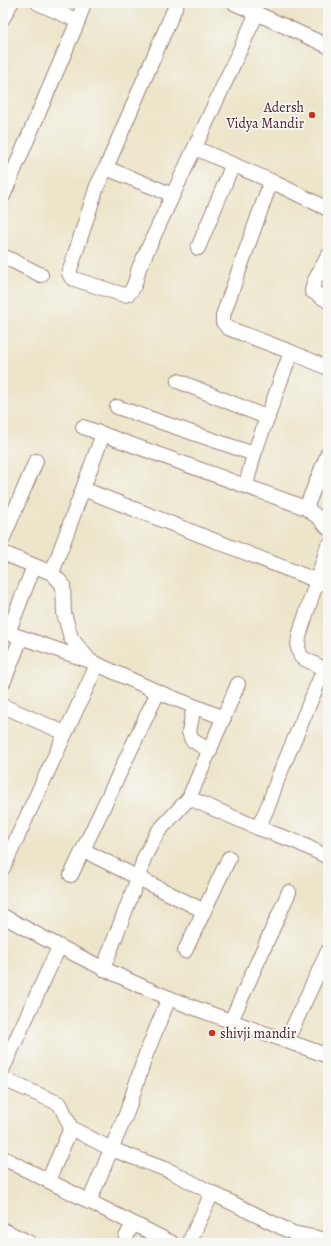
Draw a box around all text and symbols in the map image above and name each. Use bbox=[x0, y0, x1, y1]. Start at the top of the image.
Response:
place label: Adersh Vidya Mandir bbox=[225, 98, 305, 133]
marker: Adersh Vidya Mandir bbox=[307, 110, 317, 120]
place label: shivji mandir bbox=[220, 1024, 297, 1043]
marker: shivji mandir bbox=[207, 1028, 217, 1038]

